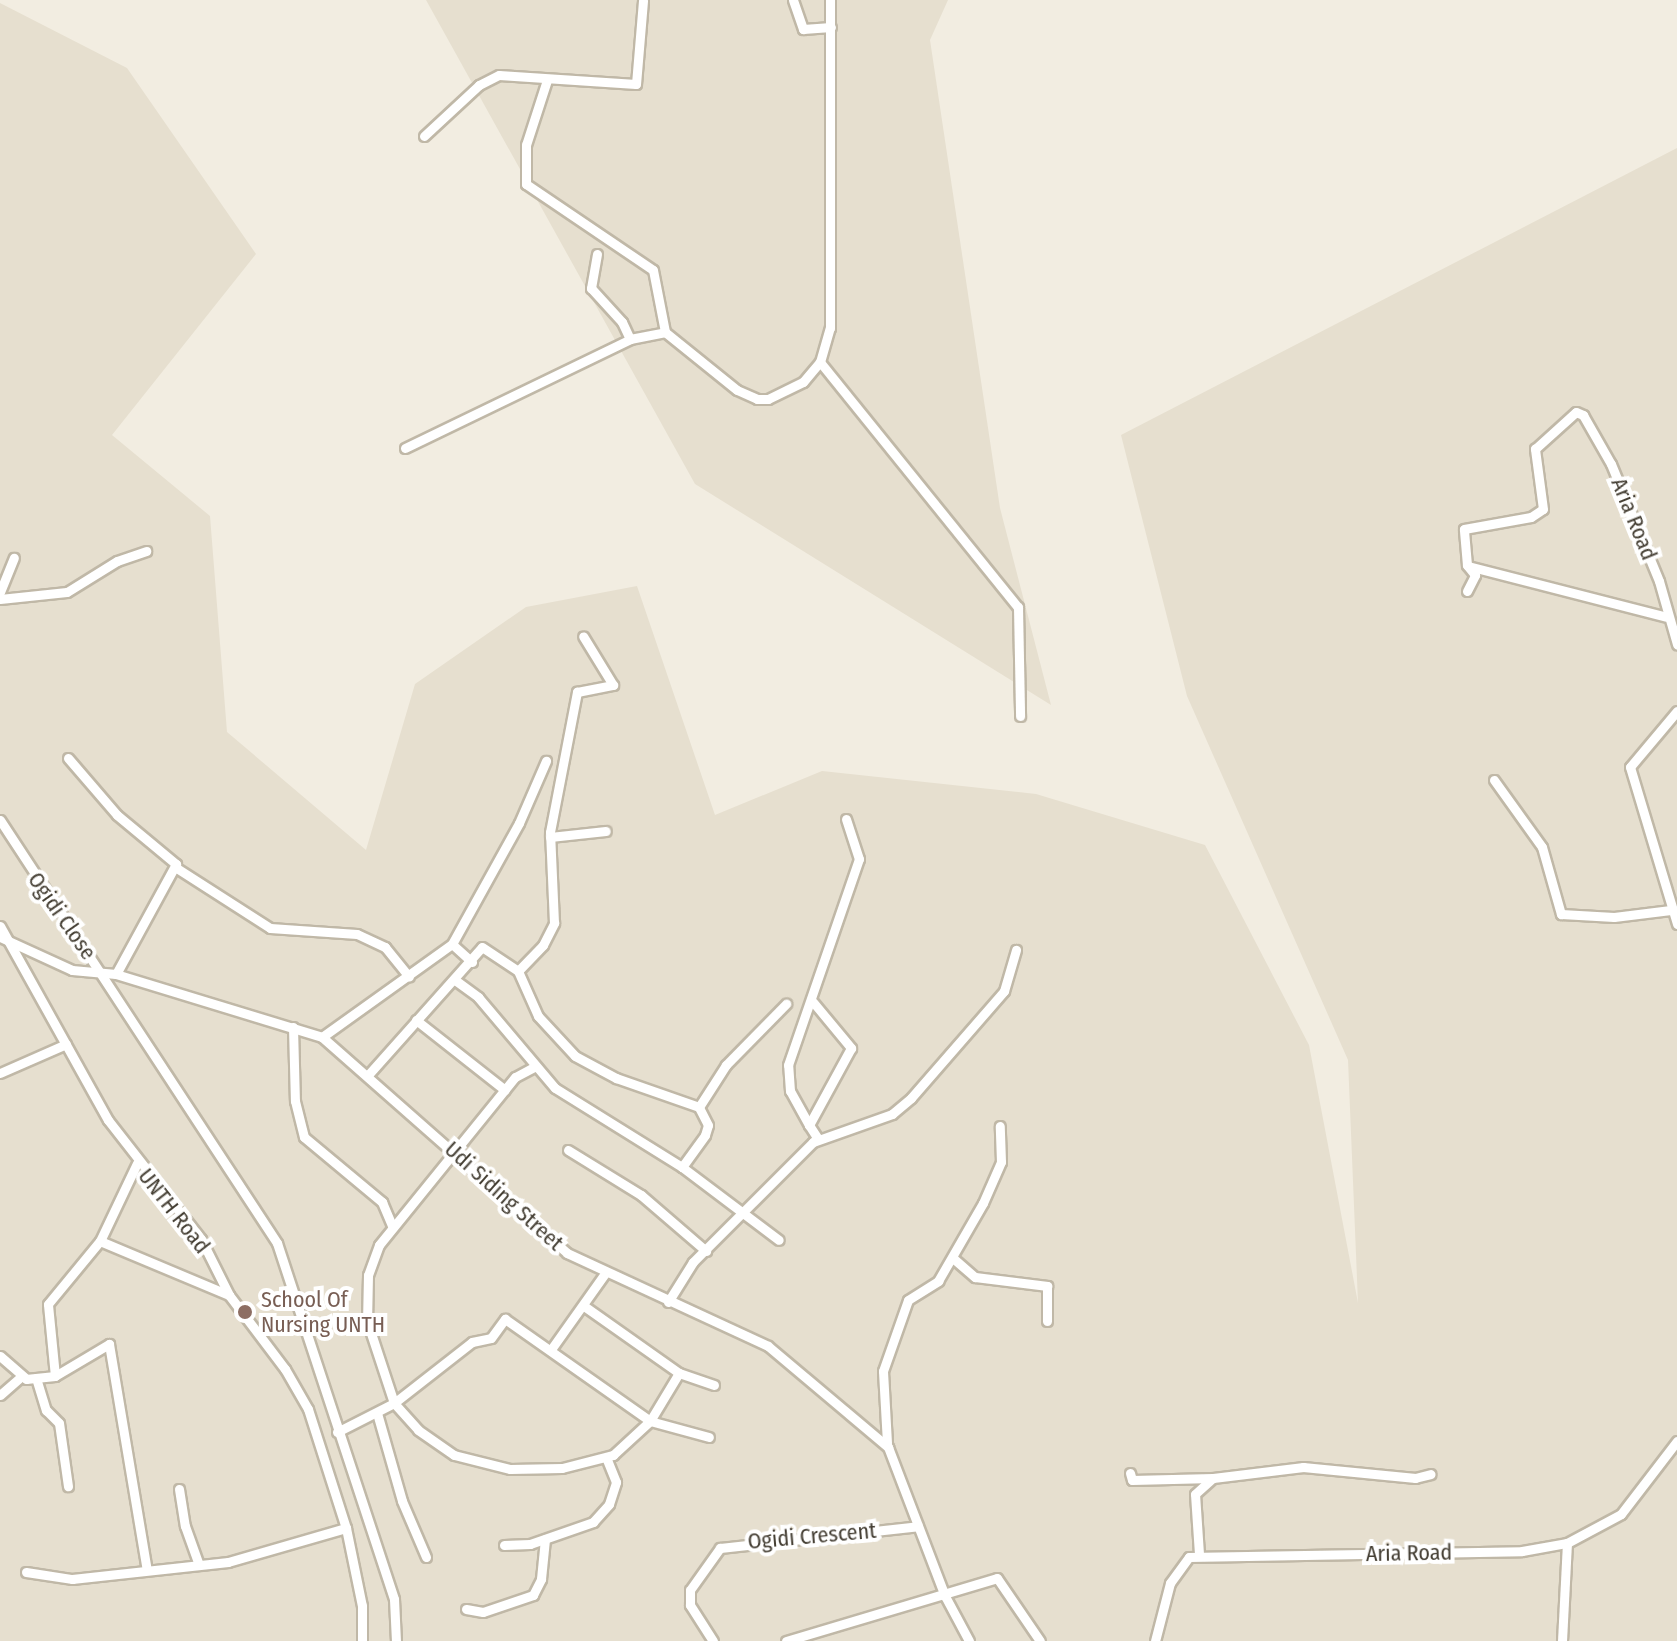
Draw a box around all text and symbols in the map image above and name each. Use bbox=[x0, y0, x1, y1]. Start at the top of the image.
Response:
street label: Aria Road bbox=[1606, 474, 1662, 564]
street label: Ogidi Close bbox=[22, 867, 102, 965]
street label: Udi Siding Street bbox=[439, 1136, 569, 1256]
street label: UNTH Road bbox=[133, 1163, 215, 1259]
place label: School Of Nursing UNTH bbox=[261, 1286, 385, 1338]
marker: School Of Nursing UNTH bbox=[236, 1303, 254, 1321]
street label: Ogidi Crescent bbox=[747, 1517, 877, 1555]
street label: Aria Road bbox=[1366, 1539, 1452, 1567]

